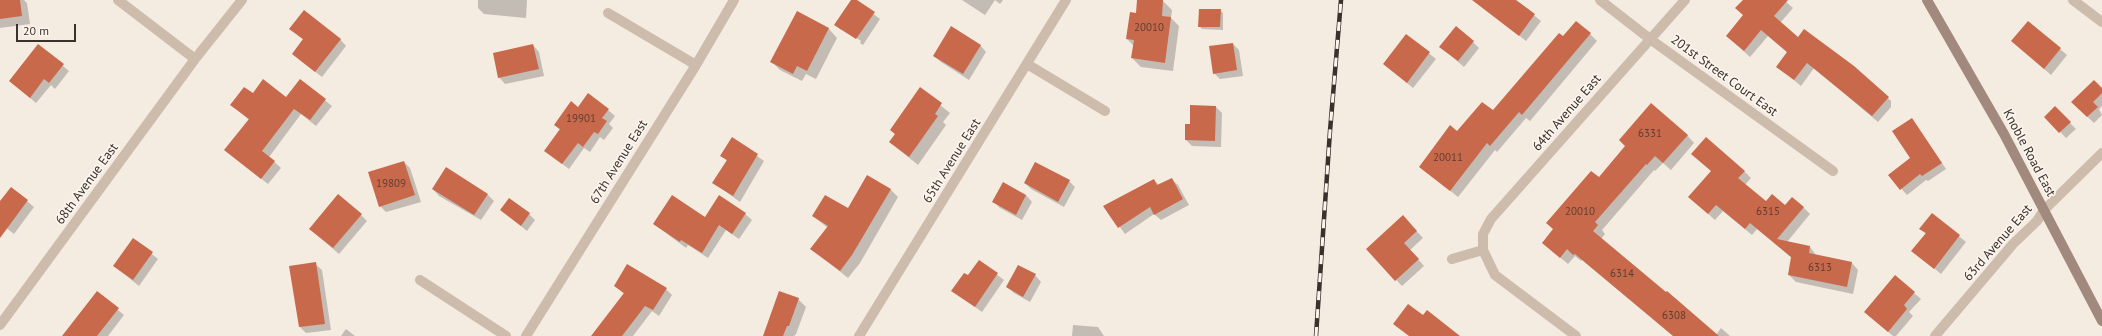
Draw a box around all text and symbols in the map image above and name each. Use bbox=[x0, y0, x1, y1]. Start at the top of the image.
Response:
scale bar bbox=[18, 16, 78, 42]
house number: 20010 bbox=[1134, 21, 1164, 35]
text: 20 m bbox=[23, 23, 49, 38]
street label: 201st Street Court East bbox=[1668, 32, 1780, 120]
street label: 64th Avenue East bbox=[1529, 71, 1605, 155]
street label: Knoble Road East bbox=[1999, 107, 2059, 199]
house number: 19901 bbox=[566, 112, 596, 126]
street label: 65th Avenue East bbox=[920, 116, 984, 206]
street label: 67th Avenue East bbox=[587, 117, 651, 207]
house number: 6331 bbox=[1638, 127, 1662, 141]
street label: 68th Avenue East bbox=[52, 140, 122, 228]
house number: 20011 bbox=[1433, 151, 1463, 165]
house number: 19809 bbox=[376, 177, 406, 191]
street label: 63rd Avenue East bbox=[1960, 201, 2036, 285]
house number: 20010 bbox=[1565, 205, 1595, 219]
house number: 6315 bbox=[1756, 205, 1780, 219]
house number: 6313 bbox=[1808, 261, 1832, 275]
house number: 6314 bbox=[1610, 267, 1634, 281]
house number: 6308 bbox=[1662, 309, 1686, 323]

